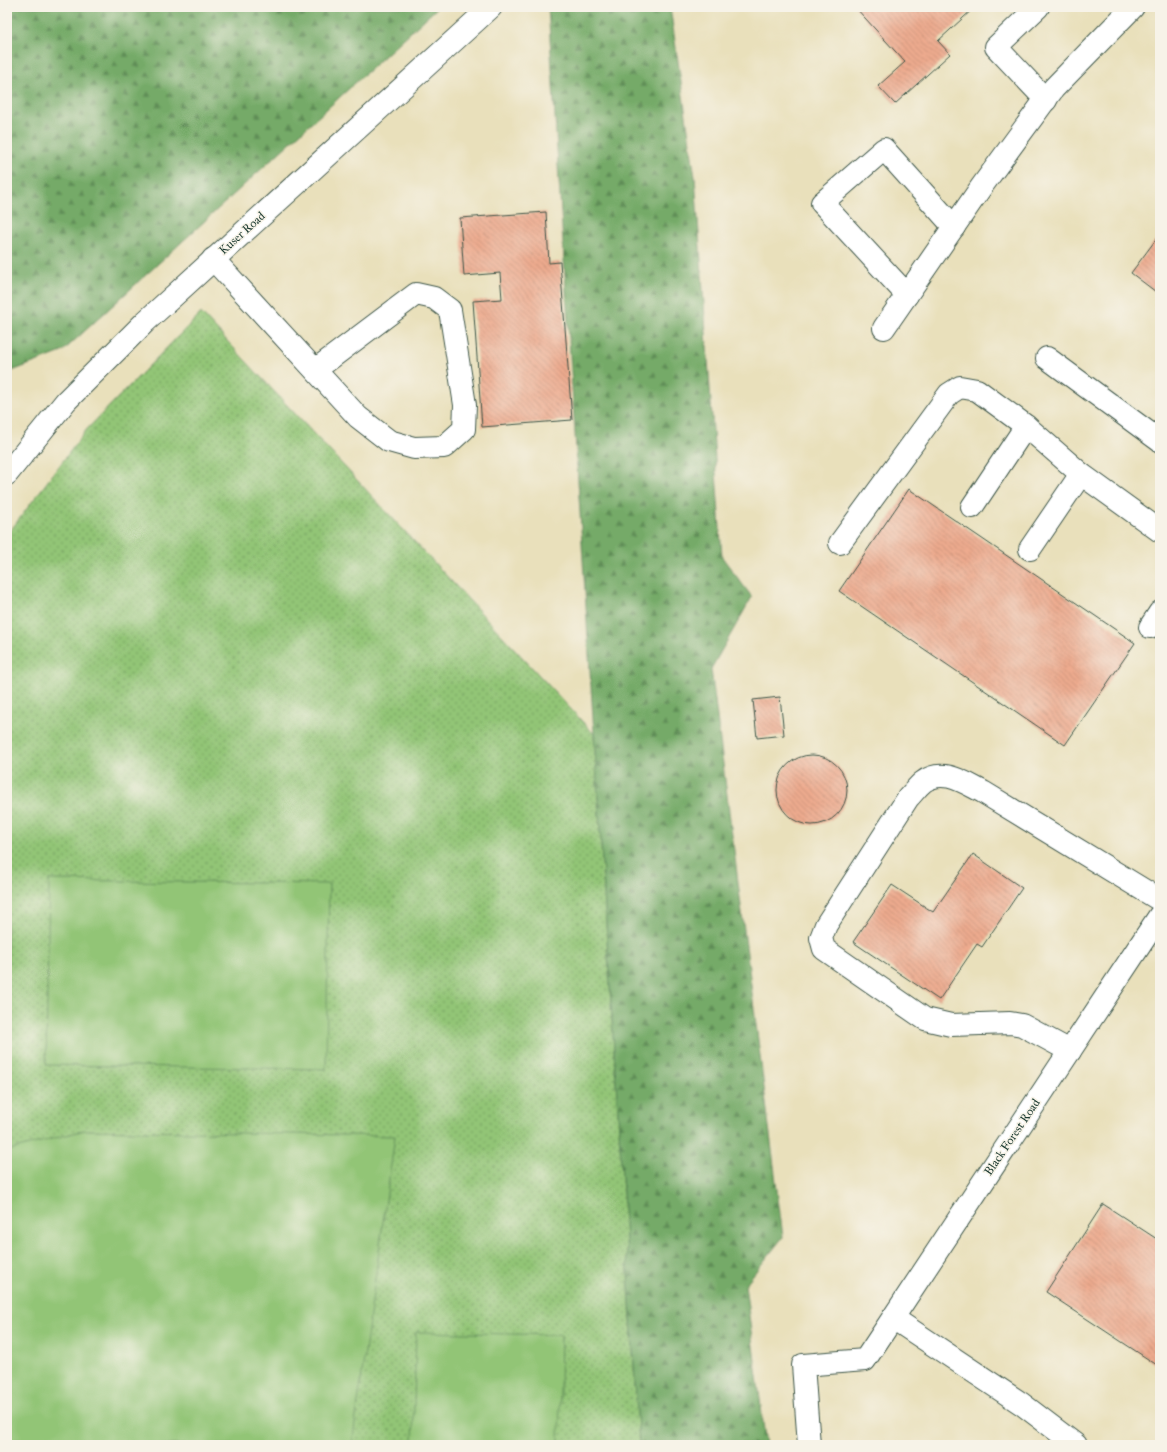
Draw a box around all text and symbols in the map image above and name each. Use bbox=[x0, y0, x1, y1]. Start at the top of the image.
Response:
street label: Kuser Road bbox=[216, 209, 268, 257]
street label: Black Forest Road bbox=[981, 1096, 1043, 1178]

